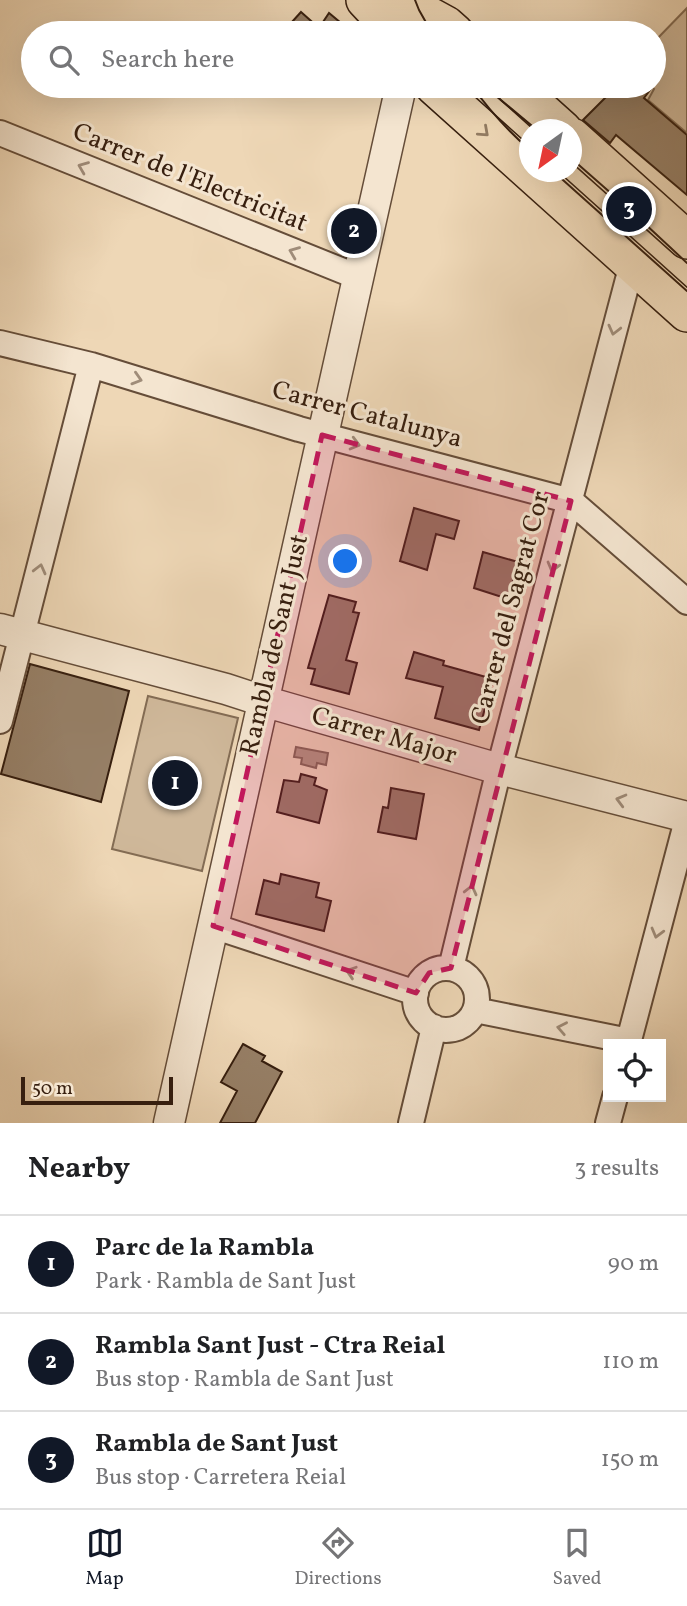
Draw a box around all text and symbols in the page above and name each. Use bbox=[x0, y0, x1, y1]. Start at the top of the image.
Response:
search box bbox=[21, 21, 666, 98]
icon: search bbox=[45, 41, 83, 79]
text: Search here bbox=[101, 42, 234, 78]
street label: Carrer de l'Electricitat bbox=[67, 114, 313, 242]
north arrow bbox=[519, 119, 582, 182]
one-way arrow bbox=[476, 124, 489, 136]
one-way arrow bbox=[78, 161, 90, 175]
pin: 3 bbox=[606, 183, 652, 235]
pin: 2 bbox=[331, 205, 377, 257]
one-way arrow bbox=[289, 246, 301, 260]
one-way arrow bbox=[608, 324, 623, 336]
one-way arrow bbox=[131, 371, 143, 386]
street label: Carrer Catalunya bbox=[268, 372, 466, 458]
one-way arrow bbox=[349, 436, 361, 450]
street label: Carrer del Sagrat Cor bbox=[463, 487, 559, 729]
street label: Rambla de Sant Just bbox=[232, 531, 318, 759]
your location bbox=[328, 544, 362, 578]
one-way arrow bbox=[547, 561, 561, 573]
one-way arrow bbox=[32, 563, 46, 575]
street label: Carrer Major bbox=[307, 698, 461, 774]
pin: 1 bbox=[152, 757, 198, 809]
one-way arrow bbox=[615, 794, 627, 808]
one-way arrow bbox=[463, 884, 477, 896]
one-way arrow bbox=[651, 927, 665, 939]
one-way arrow bbox=[346, 965, 358, 980]
one-way arrow bbox=[556, 1021, 568, 1036]
map controls bbox=[603, 1039, 666, 1102]
button: locate bbox=[603, 1039, 666, 1102]
scale bar bbox=[21, 1074, 173, 1106]
text: 50 m bbox=[32, 1076, 73, 1102]
text: Nearby bbox=[28, 1148, 130, 1190]
text: 3 results bbox=[574, 1153, 659, 1185]
text: Parc de la Rambla bbox=[95, 1230, 314, 1266]
text: 1 bbox=[46, 1248, 56, 1280]
text: 90 m bbox=[608, 1248, 659, 1280]
text: Park · Rambla de Sant Just bbox=[95, 1266, 356, 1298]
text: Rambla Sant Just - Ctra Reial bbox=[95, 1328, 445, 1364]
text: 2 bbox=[45, 1346, 57, 1378]
text: 110 m bbox=[602, 1346, 659, 1378]
text: Bus stop · Rambla de Sant Just bbox=[95, 1364, 394, 1396]
text: Rambla de Sant Just bbox=[95, 1426, 338, 1462]
text: 3 bbox=[45, 1444, 57, 1476]
text: 150 m bbox=[601, 1444, 659, 1476]
text: Bus stop · Carretera Reial bbox=[95, 1462, 346, 1494]
tab: Map bbox=[85, 1524, 124, 1592]
tab: Directions bbox=[295, 1524, 382, 1592]
tab: Saved bbox=[553, 1524, 601, 1592]

